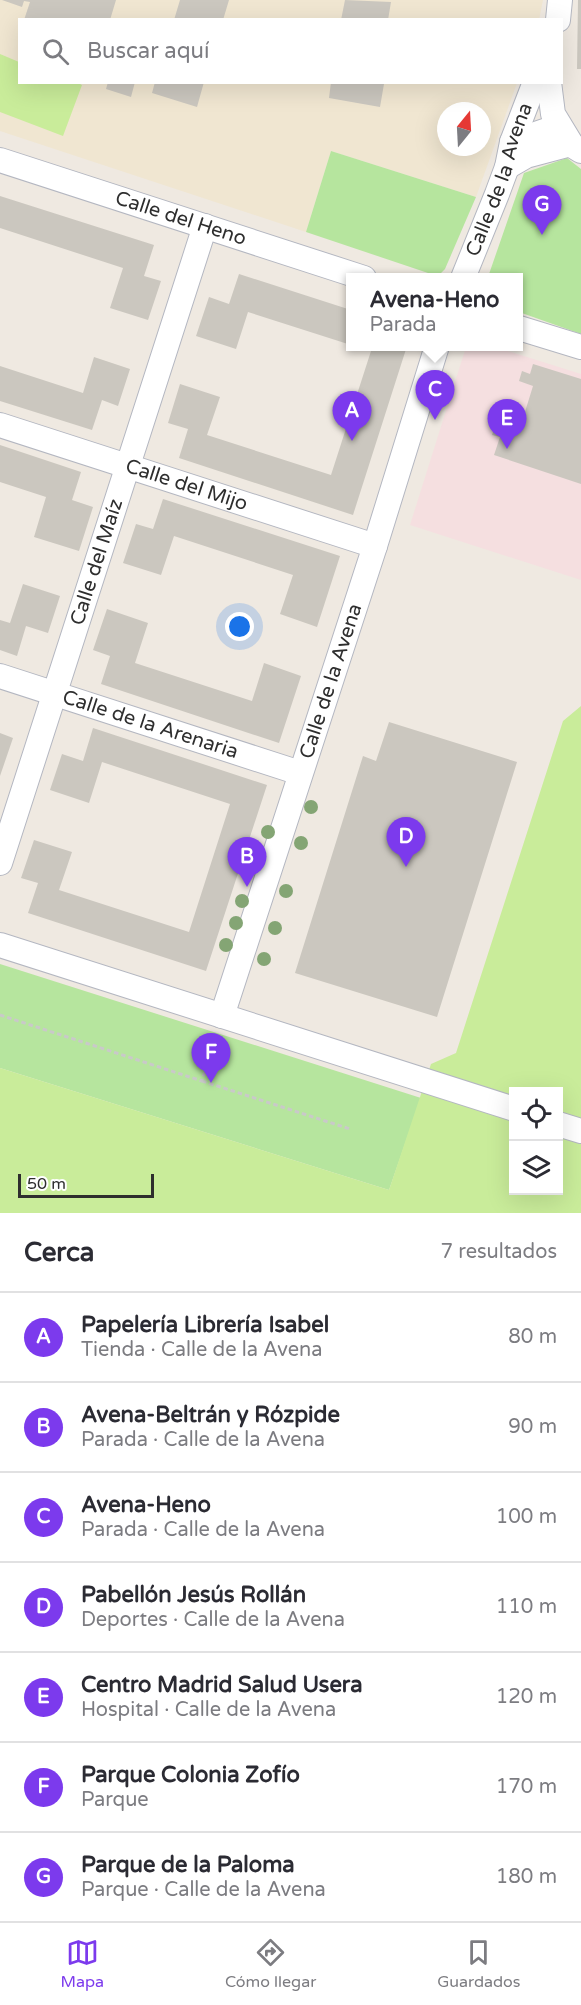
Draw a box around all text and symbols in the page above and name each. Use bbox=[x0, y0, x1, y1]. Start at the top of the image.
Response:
search box bbox=[18, 18, 563, 84]
icon: search bbox=[39, 35, 72, 68]
text: Buscar aquí bbox=[87, 38, 209, 64]
street label: Calle de la Avena bbox=[461, 99, 538, 260]
north arrow bbox=[437, 102, 491, 156]
street label: Calle del Heno bbox=[112, 186, 249, 251]
pin: G bbox=[522, 186, 562, 235]
popup bbox=[346, 273, 523, 351]
text: Avena-Heno bbox=[370, 287, 499, 313]
text: Parada bbox=[370, 313, 436, 337]
pin: C bbox=[416, 370, 454, 420]
pin: A bbox=[332, 392, 372, 441]
pin: E bbox=[488, 400, 526, 449]
street label: Calle del Mijo bbox=[122, 454, 251, 516]
street label: Calle del Maíz bbox=[65, 496, 128, 628]
street label: Calle de la Avena bbox=[295, 601, 367, 762]
your location bbox=[225, 612, 254, 641]
street label: Calle de la Arenaria bbox=[60, 685, 241, 764]
pin: D bbox=[386, 818, 426, 867]
pin: B bbox=[228, 838, 266, 887]
pin: F bbox=[192, 1034, 230, 1083]
map controls bbox=[509, 1087, 563, 1195]
button: locate bbox=[509, 1087, 563, 1141]
button: layers bbox=[509, 1141, 563, 1195]
scale bar bbox=[18, 1171, 154, 1198]
text: 50 m bbox=[27, 1174, 66, 1194]
text: Cerca bbox=[24, 1237, 94, 1268]
text: 7 resultados bbox=[441, 1240, 557, 1264]
text: Papelería Librería Isabel bbox=[81, 1312, 329, 1338]
text: A bbox=[36, 1325, 51, 1349]
text: 80 m bbox=[508, 1325, 557, 1349]
text: Tienda · Calle de la Avena bbox=[81, 1338, 323, 1362]
text: Avena-Beltrán y Rózpide bbox=[81, 1402, 340, 1428]
text: B bbox=[37, 1415, 50, 1439]
text: 90 m bbox=[508, 1415, 557, 1439]
text: Parada · Calle de la Avena bbox=[81, 1428, 325, 1452]
text: Avena-Heno bbox=[81, 1492, 211, 1518]
text: C bbox=[37, 1505, 50, 1529]
text: 100 m bbox=[496, 1505, 557, 1529]
text: Parada · Calle de la Avena bbox=[81, 1518, 325, 1542]
text: Pabellón Jesús Rollán bbox=[81, 1582, 306, 1608]
text: D bbox=[36, 1595, 51, 1619]
text: 110 m bbox=[496, 1595, 557, 1619]
text: Deportes · Calle de la Avena bbox=[81, 1608, 345, 1632]
text: Centro Madrid Salud Usera bbox=[81, 1672, 363, 1698]
text: E bbox=[37, 1685, 50, 1709]
text: 120 m bbox=[496, 1685, 557, 1709]
text: Hospital · Calle de la Avena bbox=[81, 1698, 336, 1722]
text: Parque Colonia Zofío bbox=[81, 1762, 300, 1788]
text: F bbox=[37, 1775, 50, 1799]
text: 170 m bbox=[496, 1775, 557, 1799]
text: Parque bbox=[81, 1788, 149, 1812]
text: Parque de la Paloma bbox=[81, 1852, 295, 1878]
text: G bbox=[36, 1865, 51, 1889]
text: 180 m bbox=[496, 1865, 557, 1889]
text: Parque · Calle de la Avena bbox=[81, 1878, 326, 1902]
tab: Mapa bbox=[60, 1936, 104, 1992]
tab: Cómo llegar bbox=[225, 1936, 316, 1992]
tab: Guardados bbox=[437, 1936, 521, 1992]

